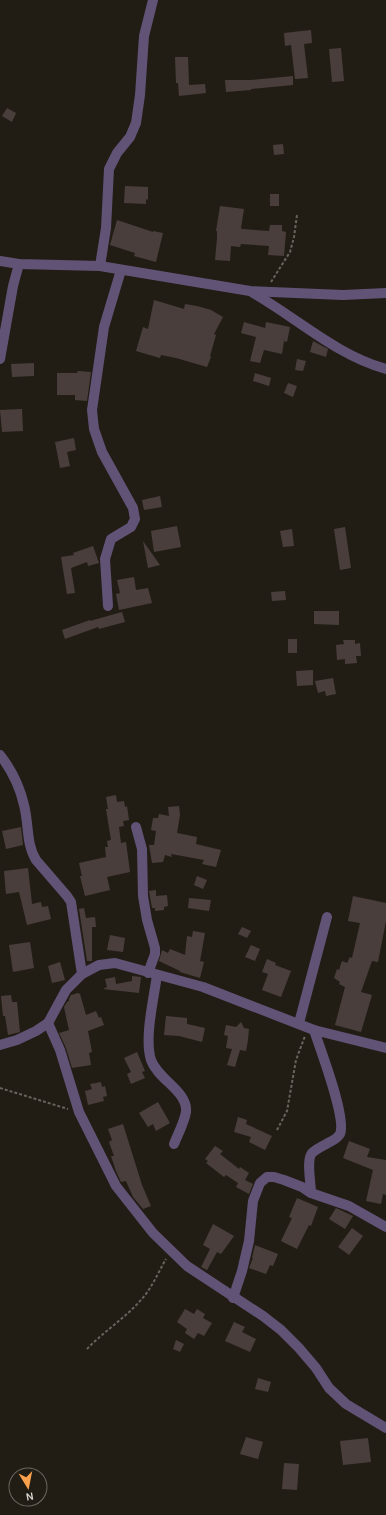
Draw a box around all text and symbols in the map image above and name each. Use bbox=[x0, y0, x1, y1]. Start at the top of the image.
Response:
north arrow bbox=[8, 1467, 48, 1507]
text: N bbox=[25, 1489, 35, 1503]

